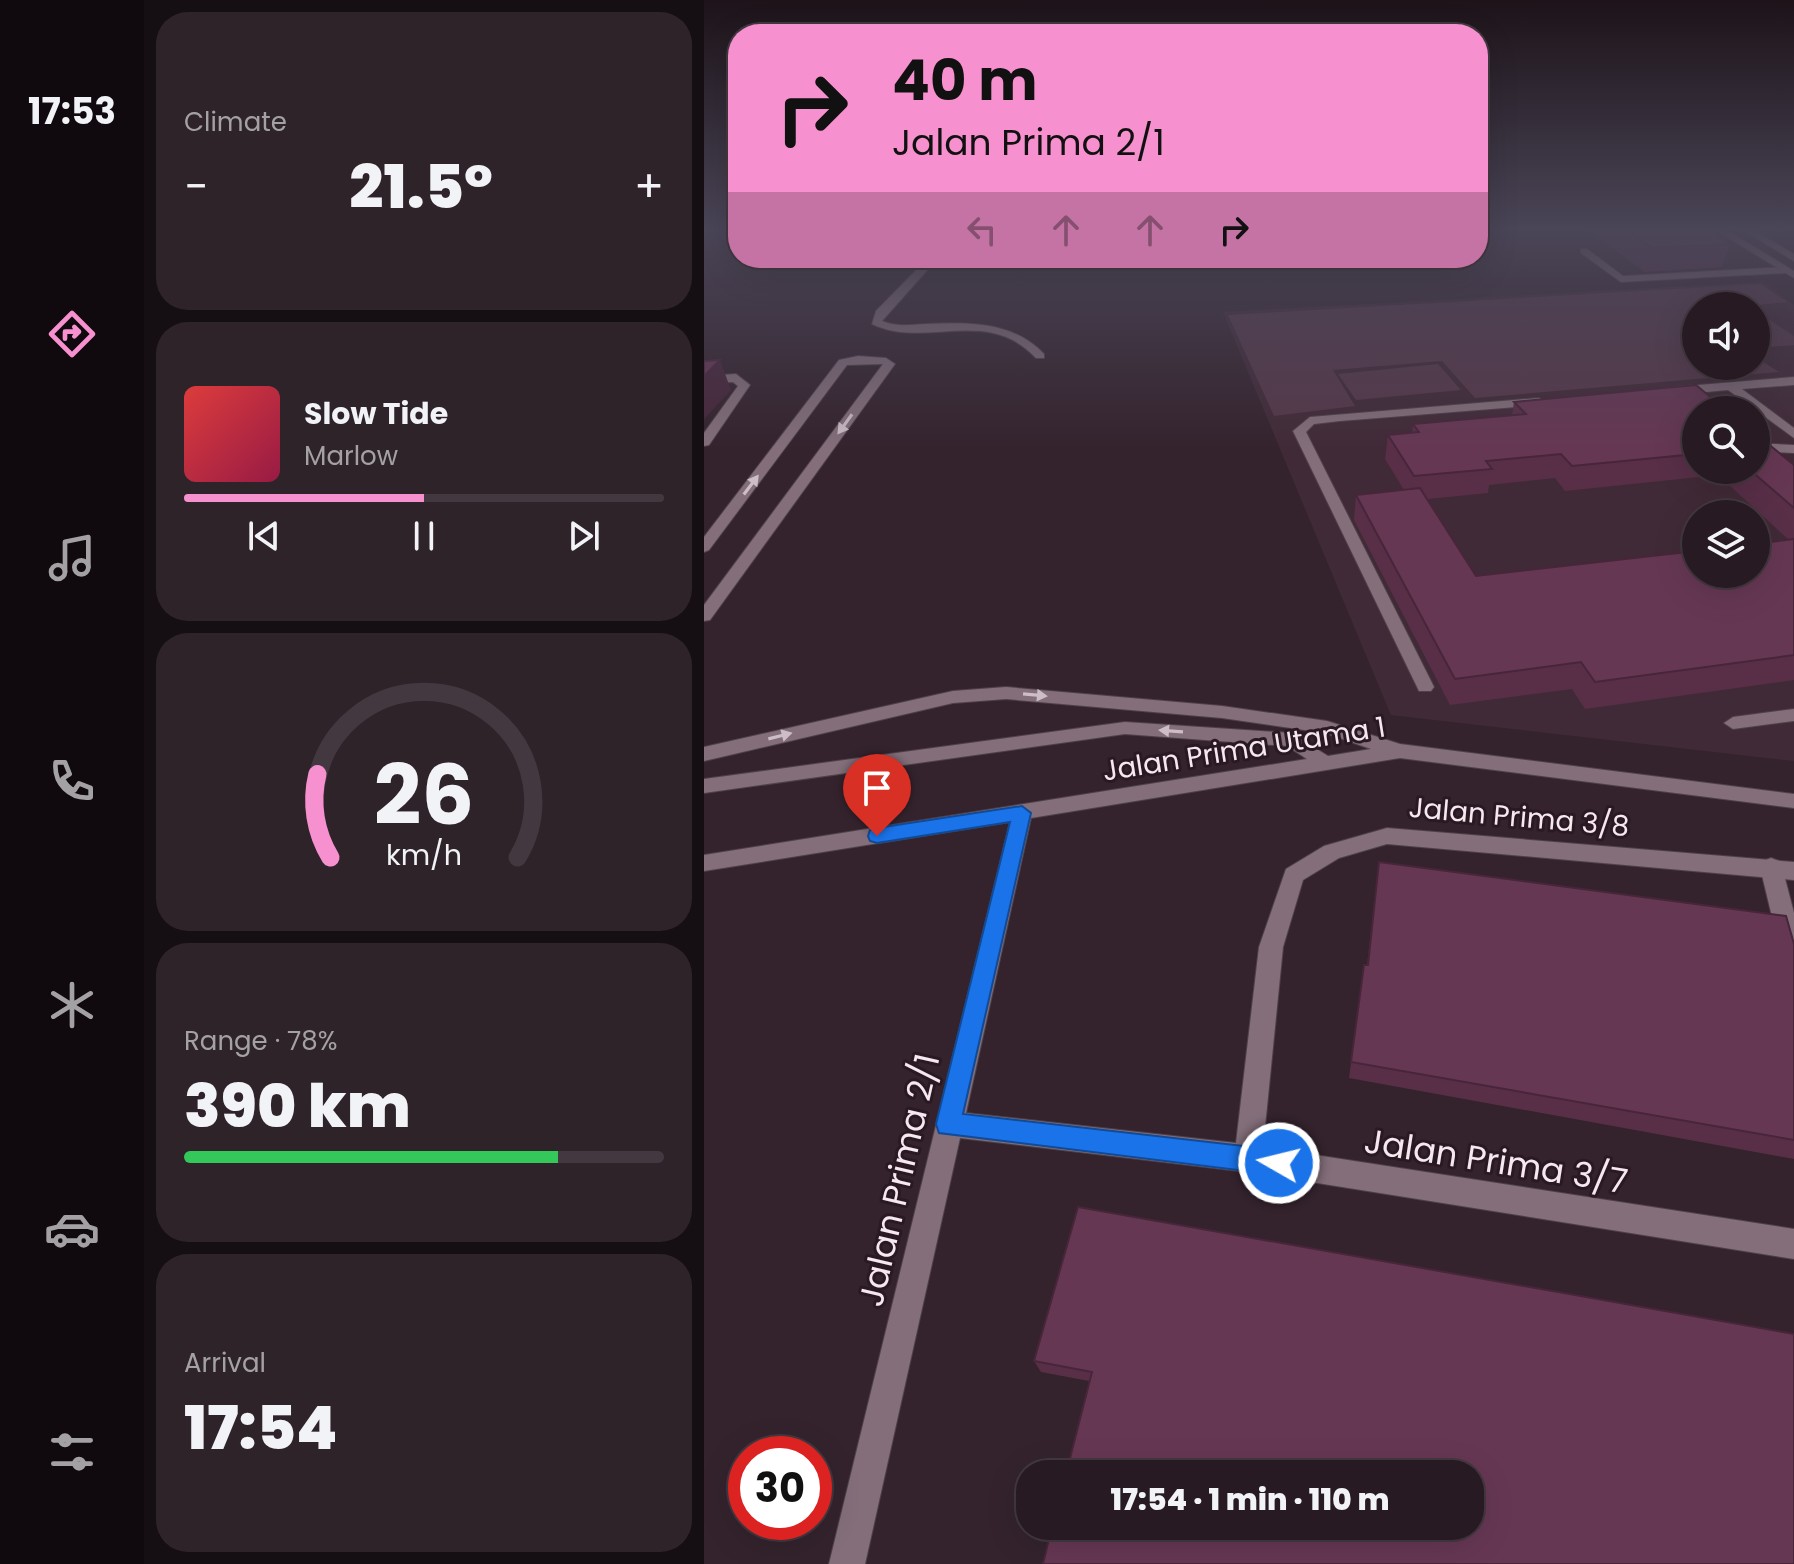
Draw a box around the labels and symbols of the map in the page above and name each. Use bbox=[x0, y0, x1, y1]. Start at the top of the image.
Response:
one-way arrow bbox=[837, 413, 853, 434]
one-way arrow bbox=[742, 475, 758, 495]
one-way arrow bbox=[1023, 689, 1048, 702]
street label: Jalan Prima Utama 1 bbox=[1100, 707, 1388, 791]
one-way arrow bbox=[1158, 724, 1183, 737]
one-way arrow bbox=[767, 730, 792, 742]
pin bbox=[843, 754, 911, 836]
street label: Jalan Prima 3/8 bbox=[1407, 788, 1631, 846]
street label: Jalan Prima 2/1 bbox=[847, 1049, 951, 1311]
street label: Jalan Prima 3/7 bbox=[1361, 1117, 1631, 1205]
position arrow bbox=[1237, 1121, 1321, 1205]
speed limit sign: 30 bbox=[728, 1436, 832, 1540]

